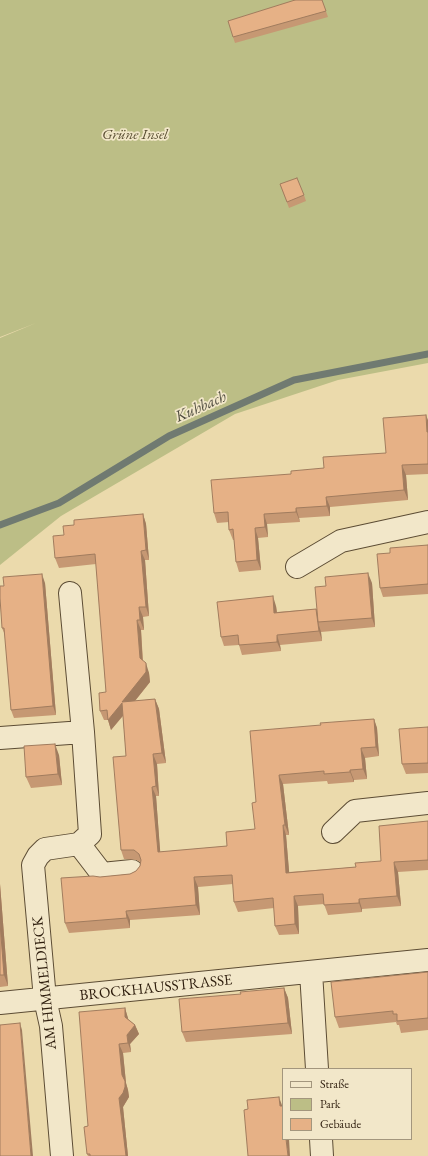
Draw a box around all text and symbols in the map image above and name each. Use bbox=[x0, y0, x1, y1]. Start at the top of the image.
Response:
park label: Grüne Insel bbox=[102, 126, 168, 144]
water label: Kuhbach bbox=[172, 387, 230, 427]
street label: AM HIMMELDIECK bbox=[29, 915, 61, 1051]
street label: BROCKHAUSSTRASSE bbox=[79, 971, 233, 1005]
legend bbox=[282, 1068, 412, 1140]
text: Straße bbox=[320, 1076, 349, 1092]
text: Park bbox=[320, 1096, 340, 1112]
text: Gebäude bbox=[320, 1116, 361, 1132]

